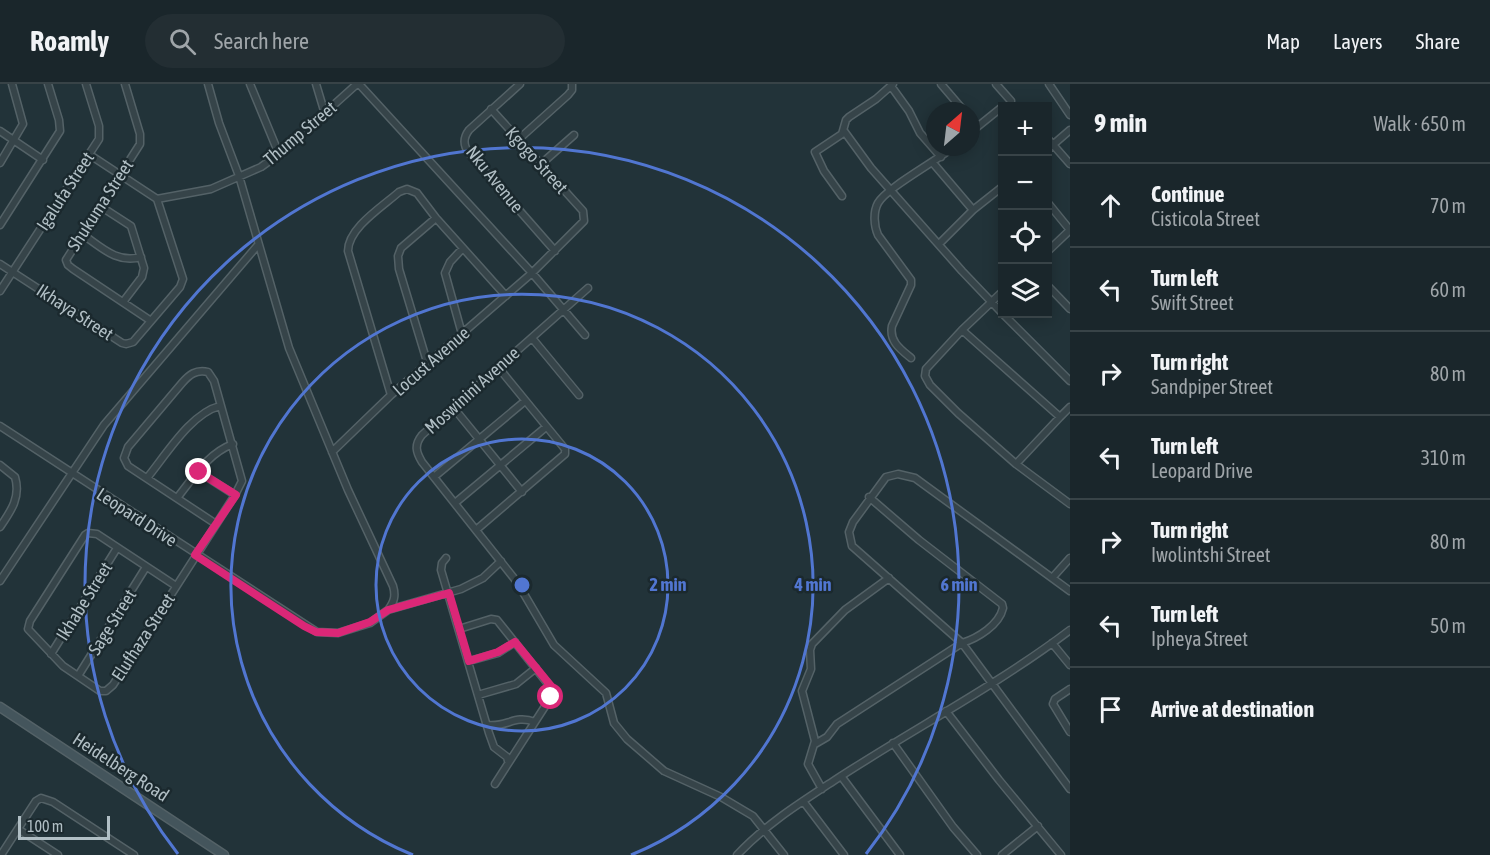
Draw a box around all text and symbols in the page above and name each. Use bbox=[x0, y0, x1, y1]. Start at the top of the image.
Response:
search box bbox=[145, 14, 565, 68]
text: Roamly bbox=[30, 25, 109, 57]
icon: search bbox=[166, 25, 199, 58]
text: Search here bbox=[214, 28, 309, 54]
text: Map bbox=[1266, 29, 1300, 53]
text: Layers bbox=[1333, 29, 1383, 53]
text: Share bbox=[1416, 29, 1460, 53]
street label: Thump Street bbox=[259, 97, 341, 169]
north arrow bbox=[926, 102, 980, 156]
map controls bbox=[998, 102, 1052, 318]
button: + bbox=[998, 102, 1052, 156]
text: 9 min bbox=[1094, 108, 1147, 138]
text: Walk · 650 m bbox=[1374, 112, 1466, 135]
street label: Kgogo Street bbox=[502, 122, 572, 198]
street label: Nku Avenue bbox=[462, 141, 528, 217]
street label: Igalufa Street bbox=[32, 148, 98, 234]
street label: Shukuma Street bbox=[63, 155, 137, 255]
button: − bbox=[998, 156, 1052, 210]
text: Continue bbox=[1151, 181, 1225, 207]
icon: ahead bbox=[1094, 189, 1127, 222]
text: 70 m bbox=[1430, 194, 1466, 217]
text: Cisticola Street bbox=[1151, 207, 1260, 230]
button: locate bbox=[998, 210, 1052, 264]
button: layers bbox=[998, 264, 1052, 318]
text: Turn left bbox=[1151, 265, 1218, 291]
icon: left bbox=[1094, 273, 1127, 306]
text: 60 m bbox=[1430, 278, 1466, 301]
street label: Ikhaya Street bbox=[33, 279, 117, 345]
text: Swift Street bbox=[1151, 291, 1234, 314]
street label: Locust Avenue bbox=[388, 322, 474, 400]
street label: Moswinini Avenue bbox=[420, 342, 524, 438]
text: Turn right bbox=[1151, 349, 1228, 375]
icon: right bbox=[1094, 357, 1127, 390]
text: 80 m bbox=[1430, 362, 1466, 385]
text: Sandpiper Street bbox=[1151, 375, 1273, 398]
text: Turn left bbox=[1151, 433, 1218, 459]
icon: left bbox=[1094, 441, 1127, 474]
text: 310 m bbox=[1421, 446, 1466, 469]
route end bbox=[185, 458, 211, 484]
text: Leopard Drive bbox=[1151, 459, 1253, 482]
street label: Leopard Drive bbox=[93, 483, 181, 551]
text: Turn right bbox=[1151, 517, 1228, 543]
icon: right bbox=[1094, 525, 1127, 558]
text: 80 m bbox=[1430, 530, 1466, 553]
text: Iwolintshi Street bbox=[1151, 543, 1271, 566]
street label: Ikhabe Street bbox=[52, 558, 116, 644]
text: 2 min bbox=[650, 574, 687, 595]
text: 4 min bbox=[794, 574, 832, 595]
text: 6 min bbox=[941, 574, 978, 595]
centre of rings bbox=[512, 575, 532, 595]
street label: Sage Street bbox=[84, 585, 140, 659]
street label: Elufhaza Street bbox=[107, 589, 179, 685]
text: Turn left bbox=[1151, 601, 1218, 627]
icon: left bbox=[1094, 609, 1127, 642]
text: 50 m bbox=[1430, 614, 1466, 637]
text: Ipheya Street bbox=[1151, 627, 1248, 650]
route start bbox=[537, 683, 563, 709]
icon: arrive bbox=[1094, 693, 1127, 726]
text: Arrive at destination bbox=[1151, 696, 1314, 722]
street label: Heidelberg Road bbox=[69, 728, 173, 806]
scale bar bbox=[18, 813, 110, 840]
text: 100 m bbox=[27, 817, 63, 835]

